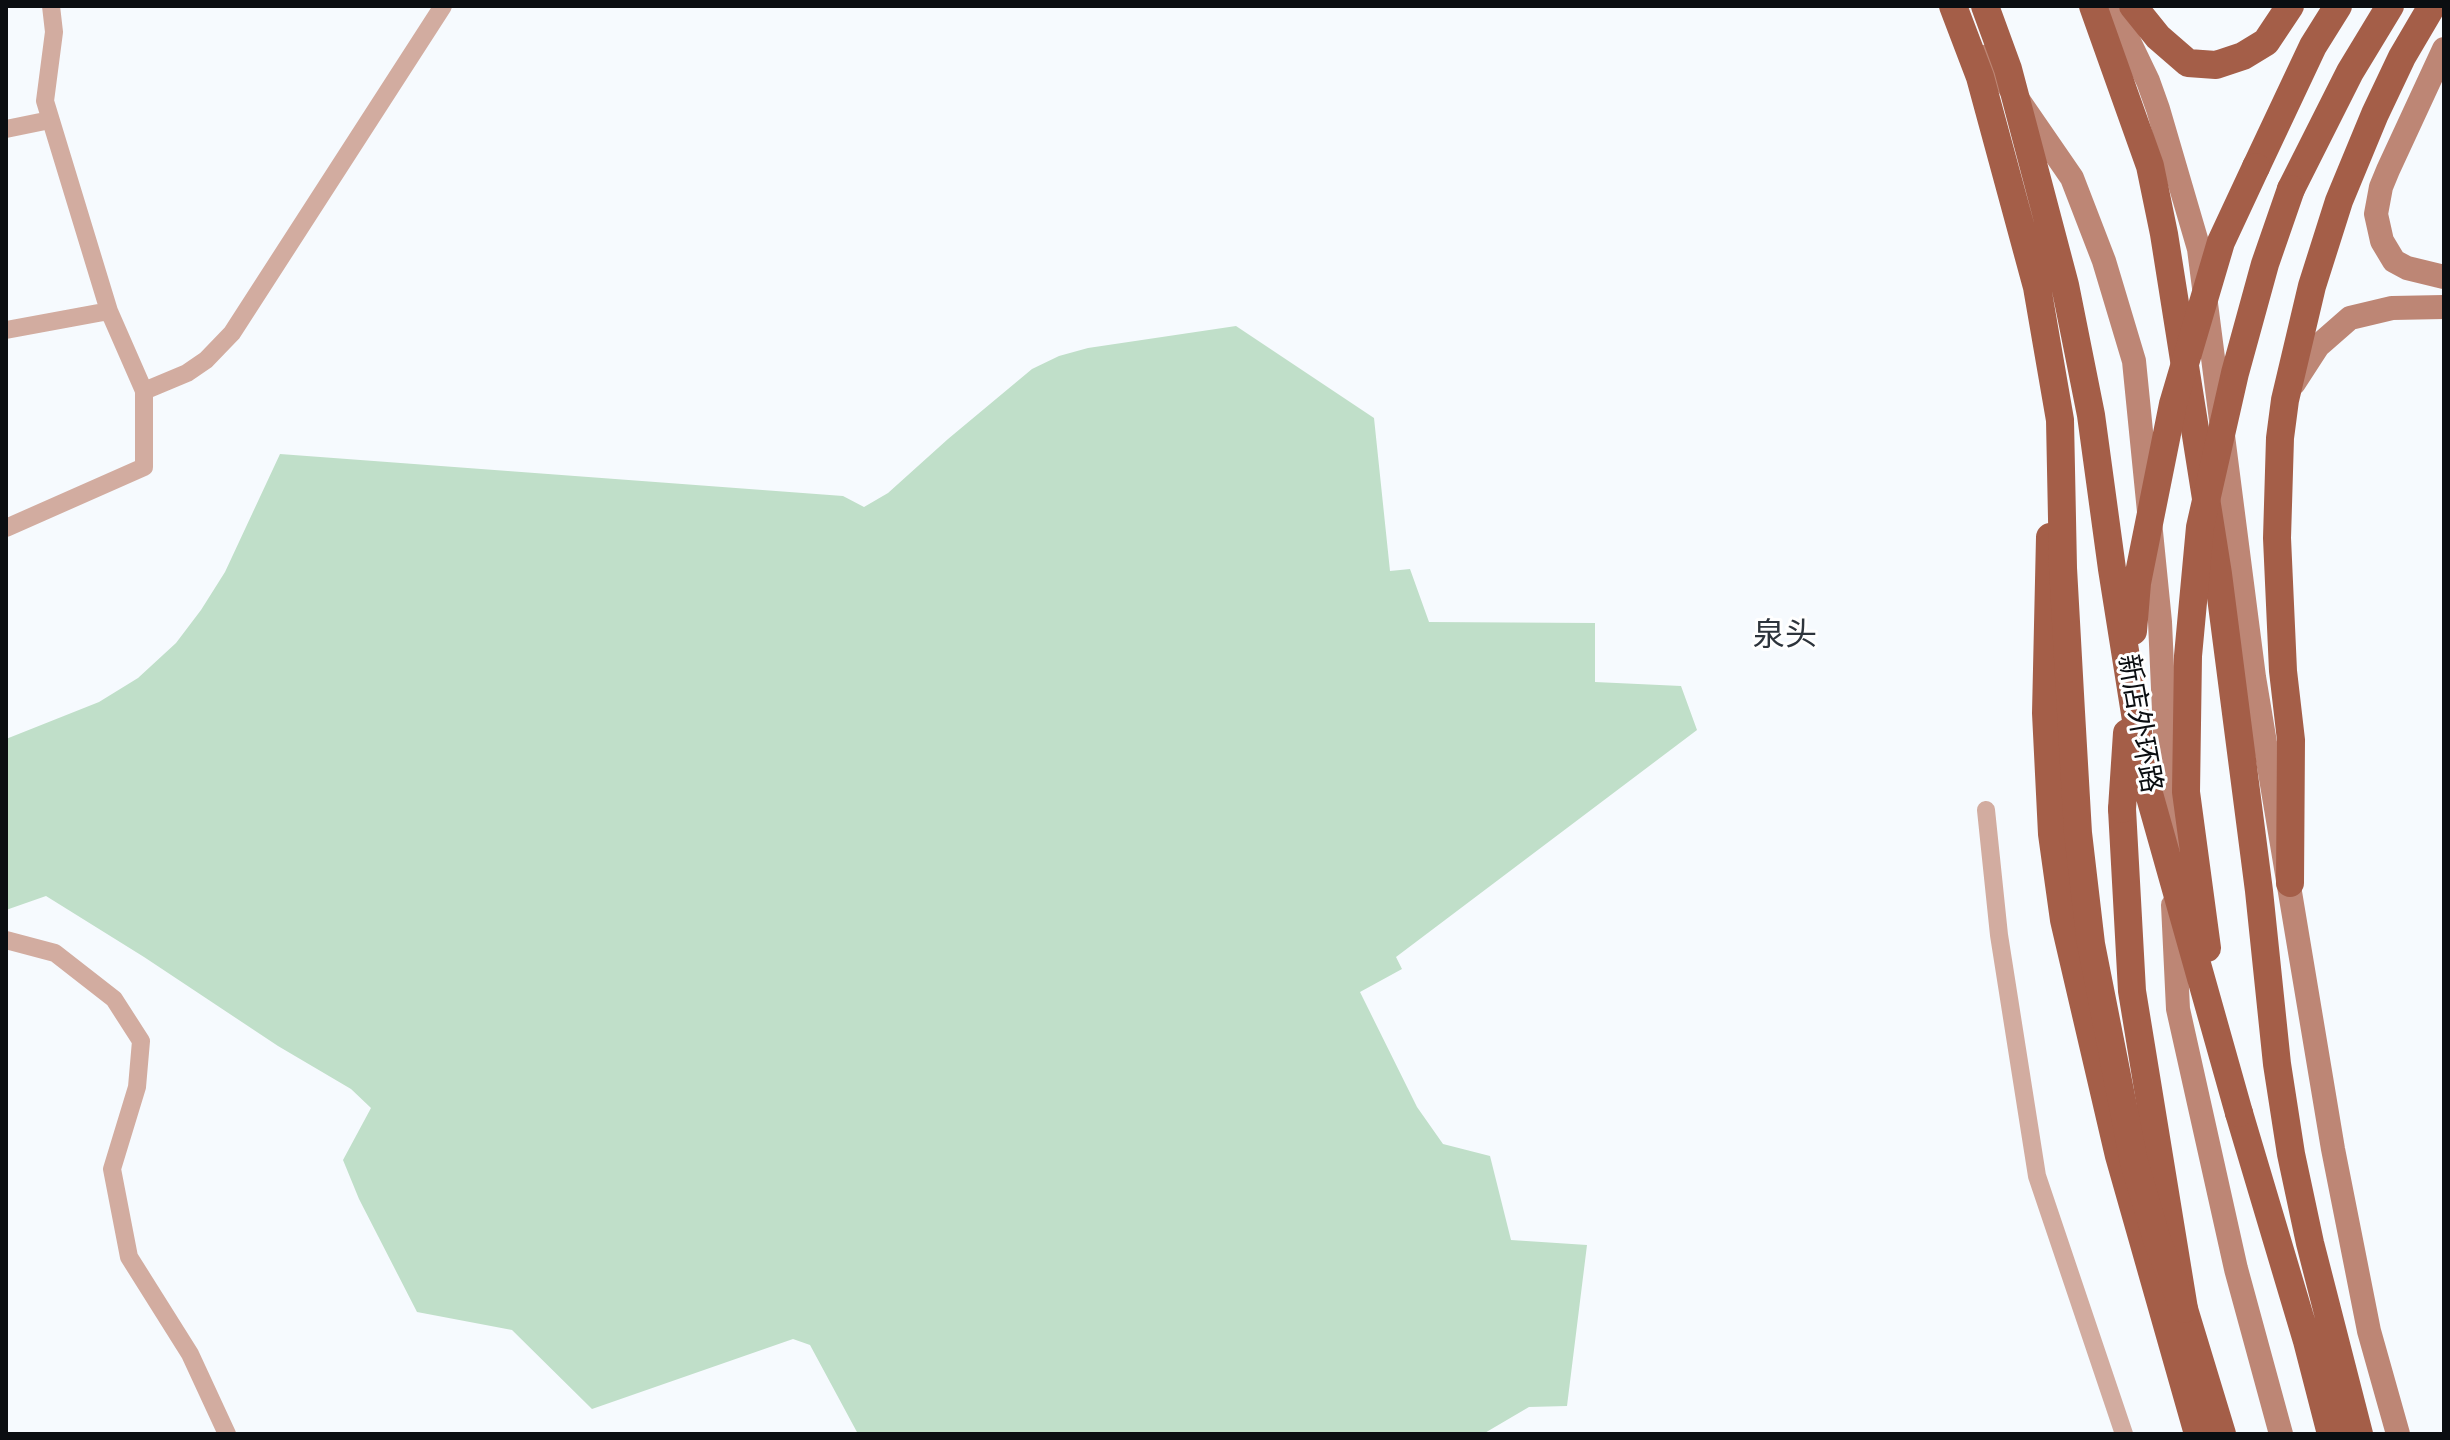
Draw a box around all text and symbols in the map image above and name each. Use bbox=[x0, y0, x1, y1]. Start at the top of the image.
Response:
district label: 泉头 bbox=[1753, 618, 1817, 656]
street label: 新店外环路 bbox=[2109, 652, 2167, 796]

